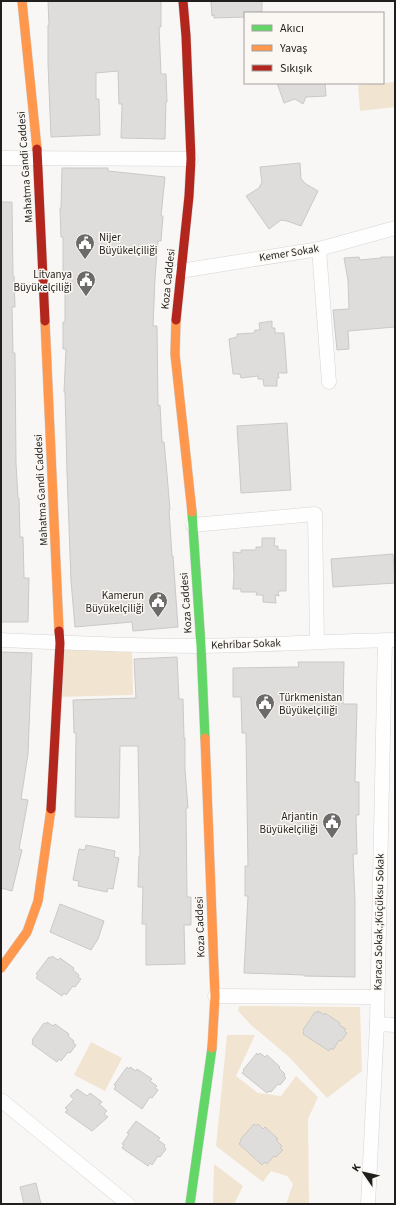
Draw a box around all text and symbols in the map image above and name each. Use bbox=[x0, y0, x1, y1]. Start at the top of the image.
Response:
legend bbox=[244, 12, 384, 84]
text: Akıcı bbox=[280, 20, 304, 37]
text: Yavaş bbox=[279, 40, 307, 57]
text: Sıkışık bbox=[280, 60, 312, 77]
street label: Mahatma Gandi Caddesi bbox=[14, 111, 36, 223]
place label: Nijer Büyükelçiliği bbox=[99, 230, 158, 258]
public building icon: Nijer Büyükelçiliği bbox=[74, 232, 96, 260]
street label: Kemer Sokak bbox=[258, 241, 321, 265]
street label: Koza Caddesi bbox=[157, 248, 179, 310]
place label: Litvanya Büyükelçiliği bbox=[13, 267, 72, 295]
public building icon: Litvanya Büyükelçiliği bbox=[75, 269, 97, 297]
street label: Mahatma Gandi Caddesi bbox=[31, 434, 51, 546]
street label: Koza Caddesi bbox=[176, 572, 196, 634]
place label: Kamerun Büyükelçiliği bbox=[85, 588, 144, 616]
public building icon: Kamerun Büyükelçiliği bbox=[147, 590, 169, 618]
street label: Kehribar Sokak bbox=[211, 635, 282, 653]
place label: Türkmenistan Büyükelçiliği bbox=[279, 690, 342, 718]
public building icon: Türkmenistan Büyükelçiliği bbox=[254, 692, 276, 720]
place label: Arjantin Büyükelçiliği bbox=[259, 809, 318, 837]
public building icon: Arjantin Büyükelçiliği bbox=[321, 811, 343, 839]
street label: Karaca Sokak.;Küçüksu Sokak bbox=[370, 853, 388, 991]
street label: Koza Caddesi bbox=[191, 896, 209, 958]
north arrow bbox=[344, 1153, 384, 1193]
text: K bbox=[348, 1160, 364, 1175]

